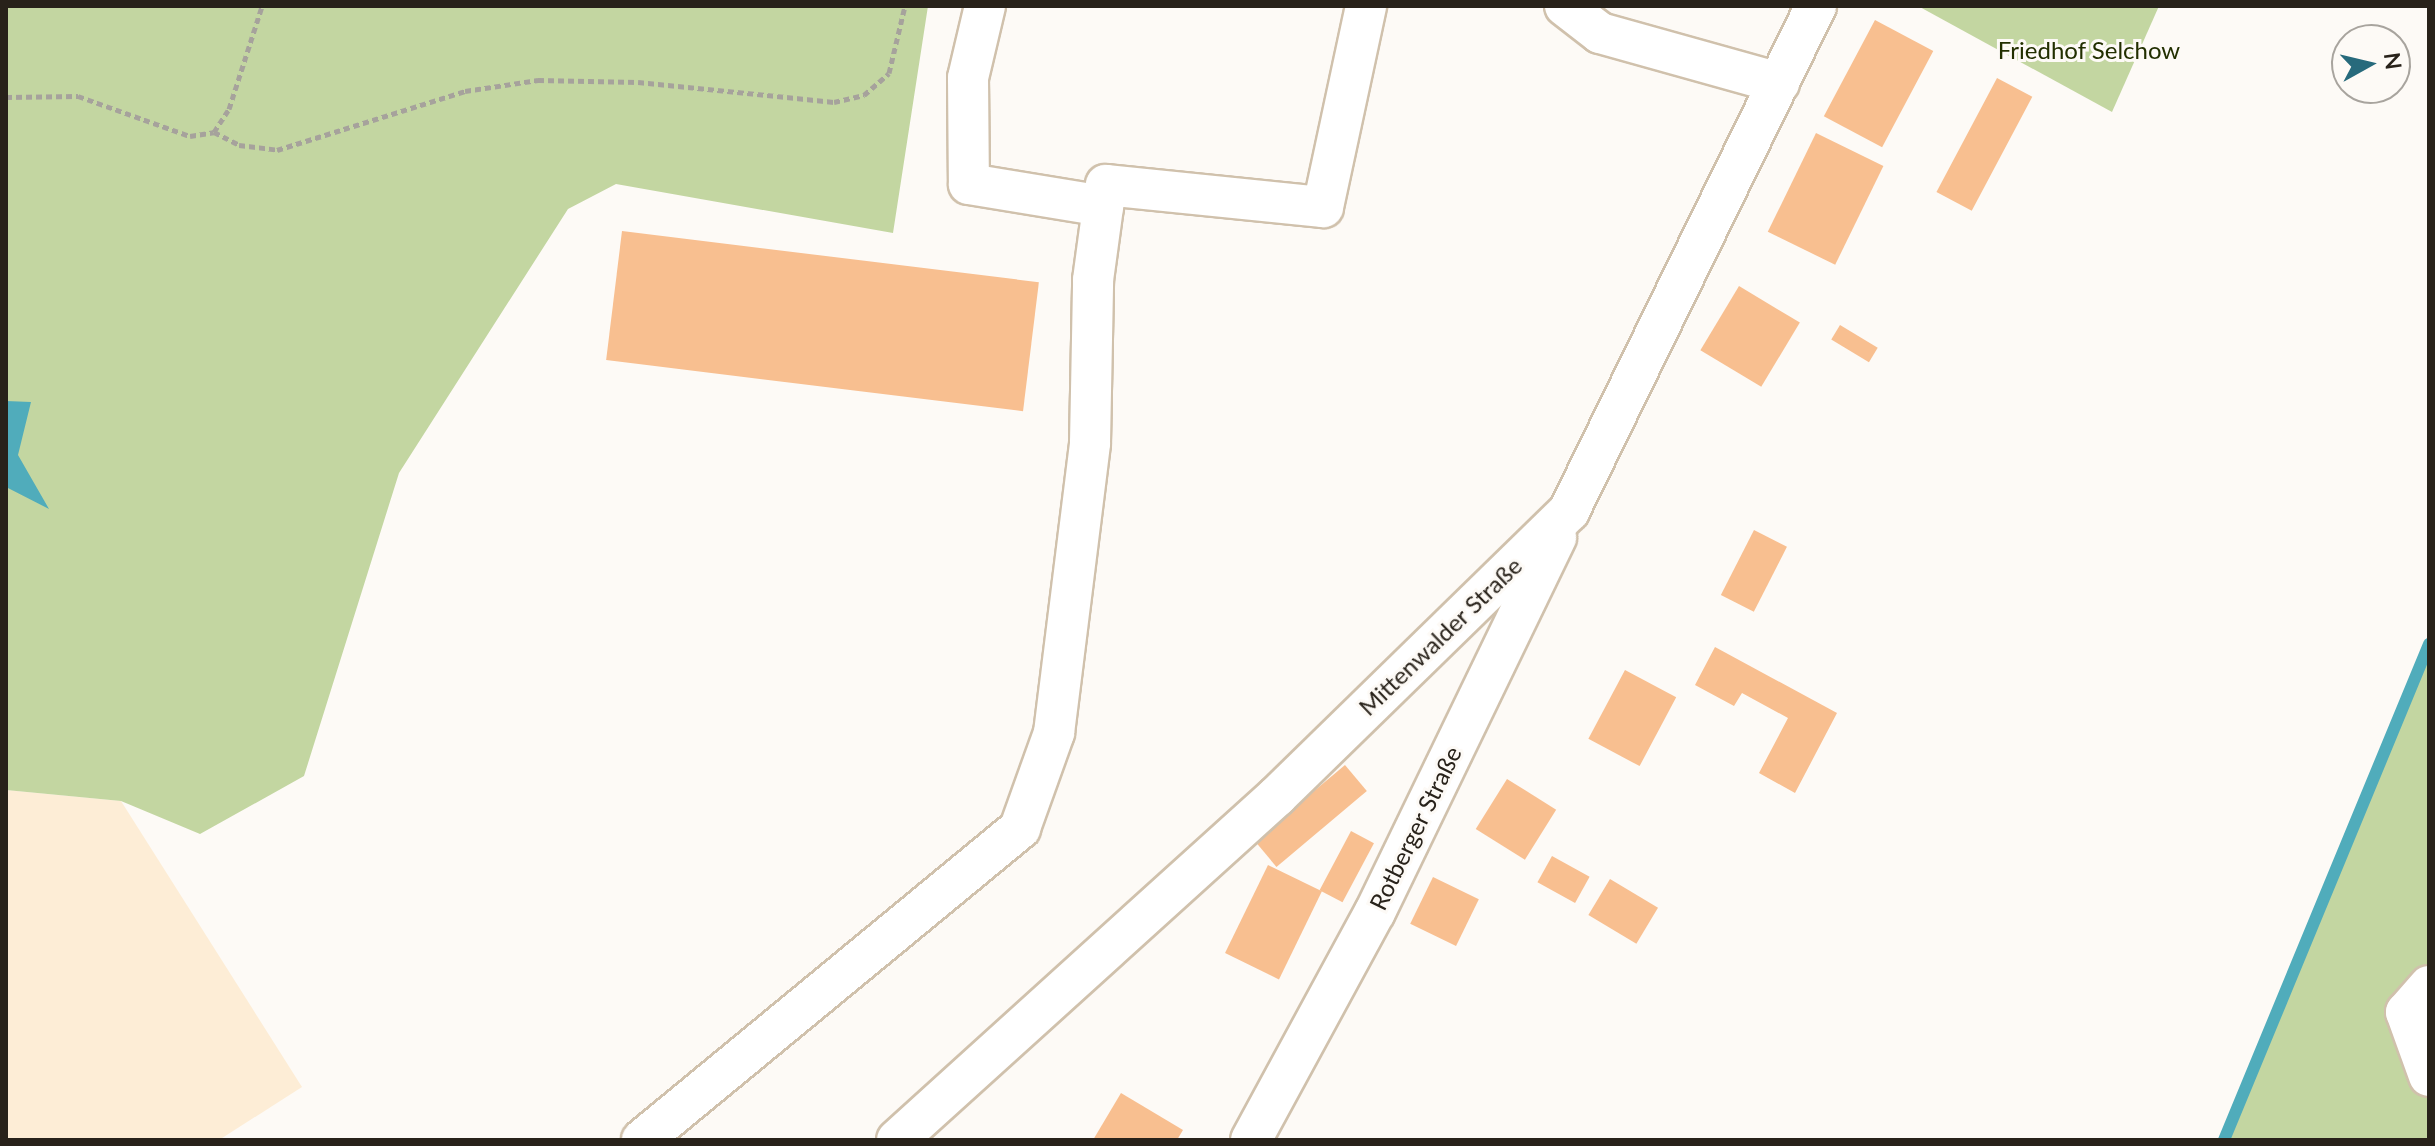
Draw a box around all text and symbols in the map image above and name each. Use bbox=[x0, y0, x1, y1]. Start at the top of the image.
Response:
north arrow bbox=[2331, 24, 2411, 104]
park label: Friedhof Selchow bbox=[1998, 36, 2180, 64]
text: N bbox=[2379, 51, 2408, 71]
street label: Mittenwalder Straße bbox=[1352, 551, 1528, 721]
street label: Rotberger Straße bbox=[1363, 741, 1467, 915]

